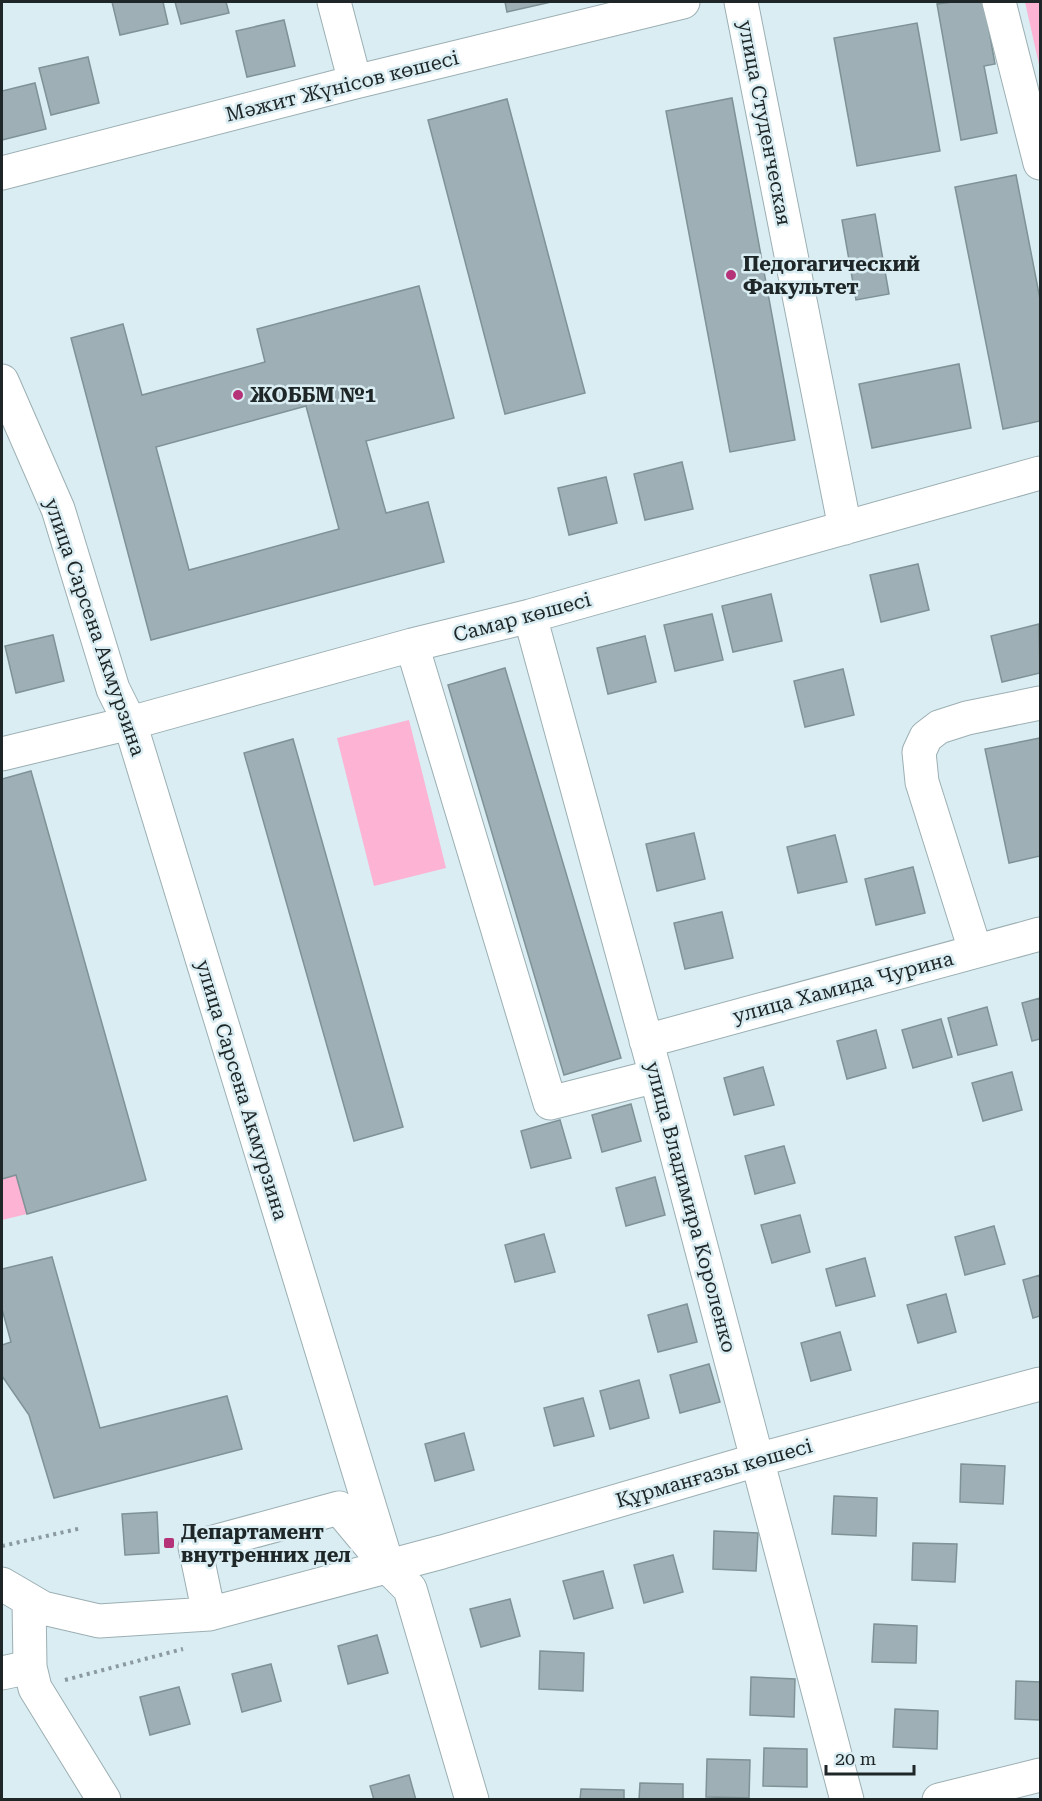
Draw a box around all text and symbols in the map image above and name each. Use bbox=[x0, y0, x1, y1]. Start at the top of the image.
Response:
street label: улица Студенческая bbox=[733, 18, 797, 228]
street label: Мәжит Жүнісов көшесі bbox=[223, 45, 461, 127]
place label: Педогагический Факультет bbox=[743, 252, 920, 299]
marker: Педогагический Факультет bbox=[724, 268, 738, 282]
place label: ЖОББМ №1 bbox=[250, 383, 376, 407]
marker: ЖОББМ №1 bbox=[231, 388, 245, 402]
street label: улица Сарсена Акмурзина bbox=[40, 495, 151, 759]
street label: Самар көшесі bbox=[450, 587, 594, 647]
street label: улица Хамида Чурина bbox=[730, 946, 956, 1028]
street label: улица Сарсена Акмурзина bbox=[191, 957, 293, 1223]
street label: улица Владимира Короленко bbox=[641, 1059, 741, 1355]
street label: Құрманғазы көшесі bbox=[613, 1433, 815, 1513]
place label: Департамент внутренних дел bbox=[181, 1520, 351, 1567]
marker: Департамент внутренних дел bbox=[162, 1536, 176, 1550]
scale bar bbox=[826, 1738, 914, 1776]
text: 20 m bbox=[835, 1748, 876, 1769]

